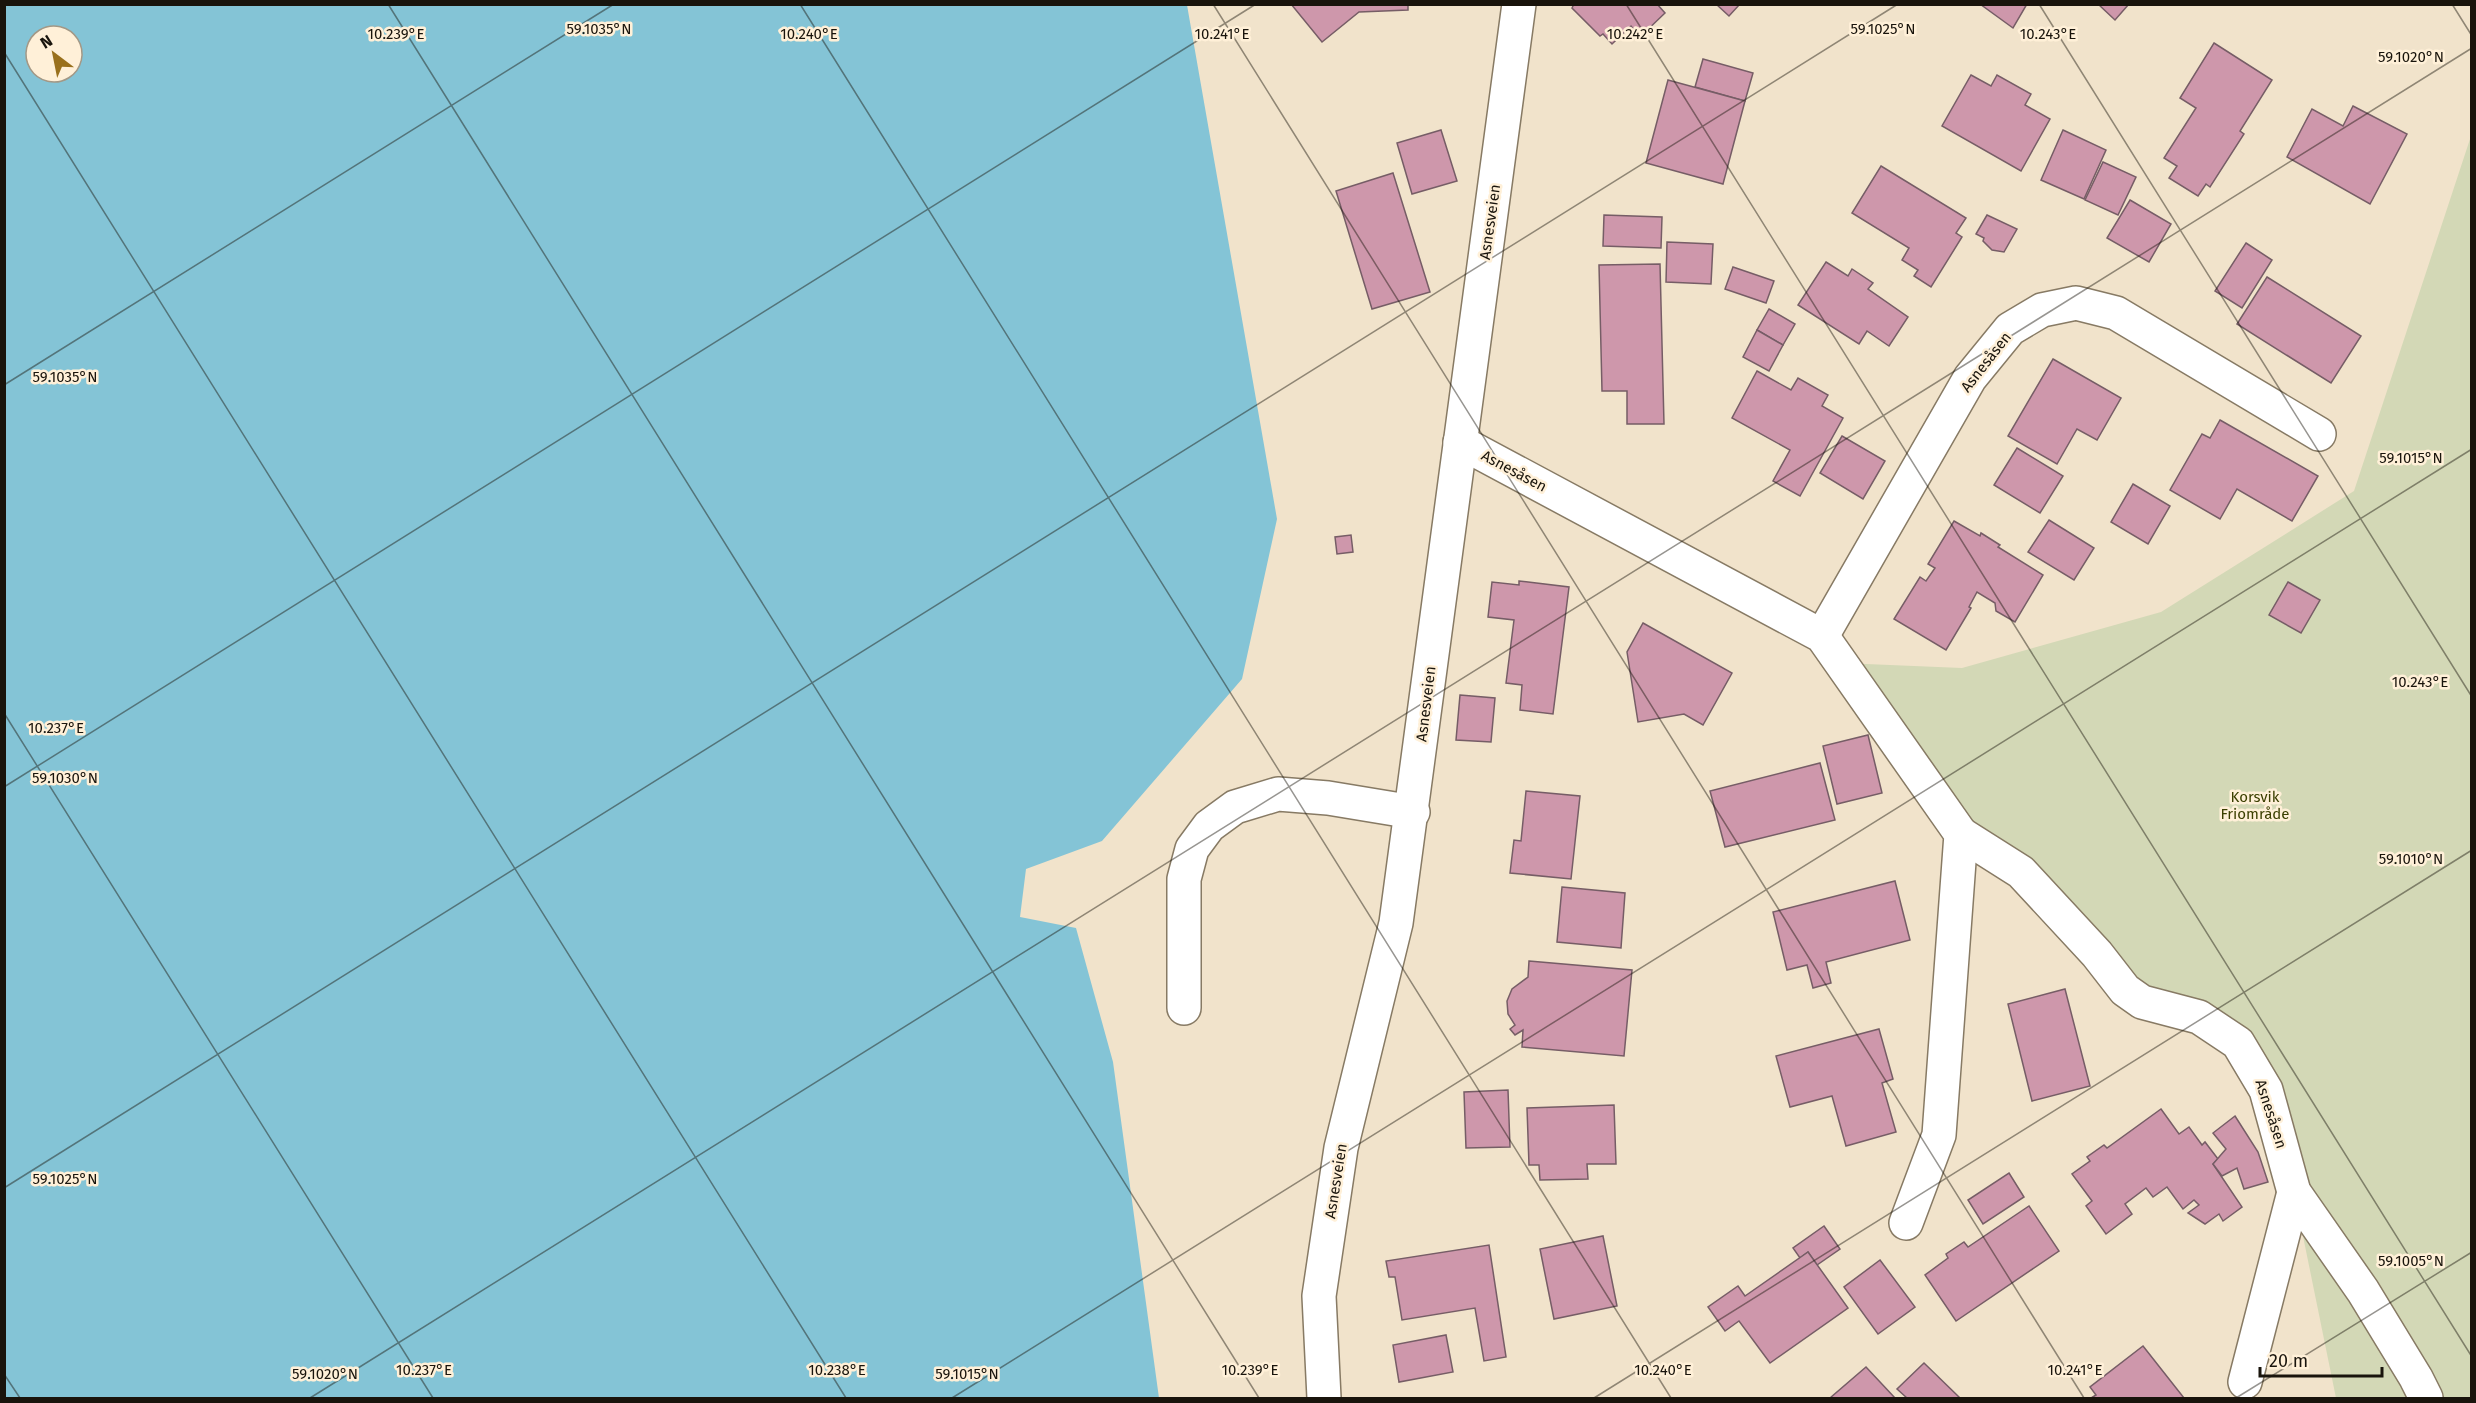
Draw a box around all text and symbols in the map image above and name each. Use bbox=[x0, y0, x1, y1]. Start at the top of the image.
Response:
text: 59.1035°N bbox=[567, 20, 631, 38]
text: 59.1025°N bbox=[1851, 20, 1915, 38]
north arrow bbox=[24, 24, 84, 84]
text: 10.239°E bbox=[368, 25, 424, 43]
text: 10.240°E bbox=[780, 25, 838, 43]
text: 10.241°E bbox=[1195, 25, 1249, 43]
text: 10.242°E bbox=[1607, 25, 1663, 43]
text: 10.243°E bbox=[2020, 25, 2076, 43]
text: N bbox=[37, 31, 56, 53]
text: 59.1020°N bbox=[2378, 48, 2444, 66]
street label: Asnesveien bbox=[1476, 183, 1504, 261]
street label: Asnesåsen bbox=[1957, 328, 2015, 396]
text: 59.1035°N bbox=[33, 368, 97, 386]
street label: Asnesåsen bbox=[1478, 446, 1550, 496]
text: 59.1015°N bbox=[2379, 449, 2443, 467]
street label: Asnesveien bbox=[1412, 665, 1440, 743]
text: 10.243°E bbox=[2392, 673, 2448, 691]
text: 10.237°E bbox=[28, 719, 84, 737]
text: 59.1030°N bbox=[32, 769, 98, 787]
park label: Korsvik Friområde bbox=[2220, 788, 2290, 823]
text: 59.1010°N bbox=[2379, 850, 2443, 868]
street label: Asnesåsen bbox=[2251, 1077, 2291, 1151]
street label: Asnesveien bbox=[1321, 1142, 1351, 1220]
text: 59.1025°N bbox=[33, 1170, 97, 1188]
text: 59.1005°N bbox=[2378, 1252, 2444, 1270]
scale bar bbox=[2260, 1340, 2382, 1378]
text: 20 m bbox=[2269, 1350, 2308, 1372]
text: 10.237°E bbox=[396, 1361, 452, 1379]
text: 10.238°E bbox=[808, 1361, 866, 1379]
text: 10.239°E bbox=[1222, 1361, 1278, 1379]
text: 10.240°E bbox=[1634, 1361, 1692, 1379]
text: 10.241°E bbox=[2048, 1361, 2102, 1379]
text: 59.1020°N bbox=[292, 1365, 358, 1383]
text: 59.1015°N bbox=[935, 1365, 999, 1383]

